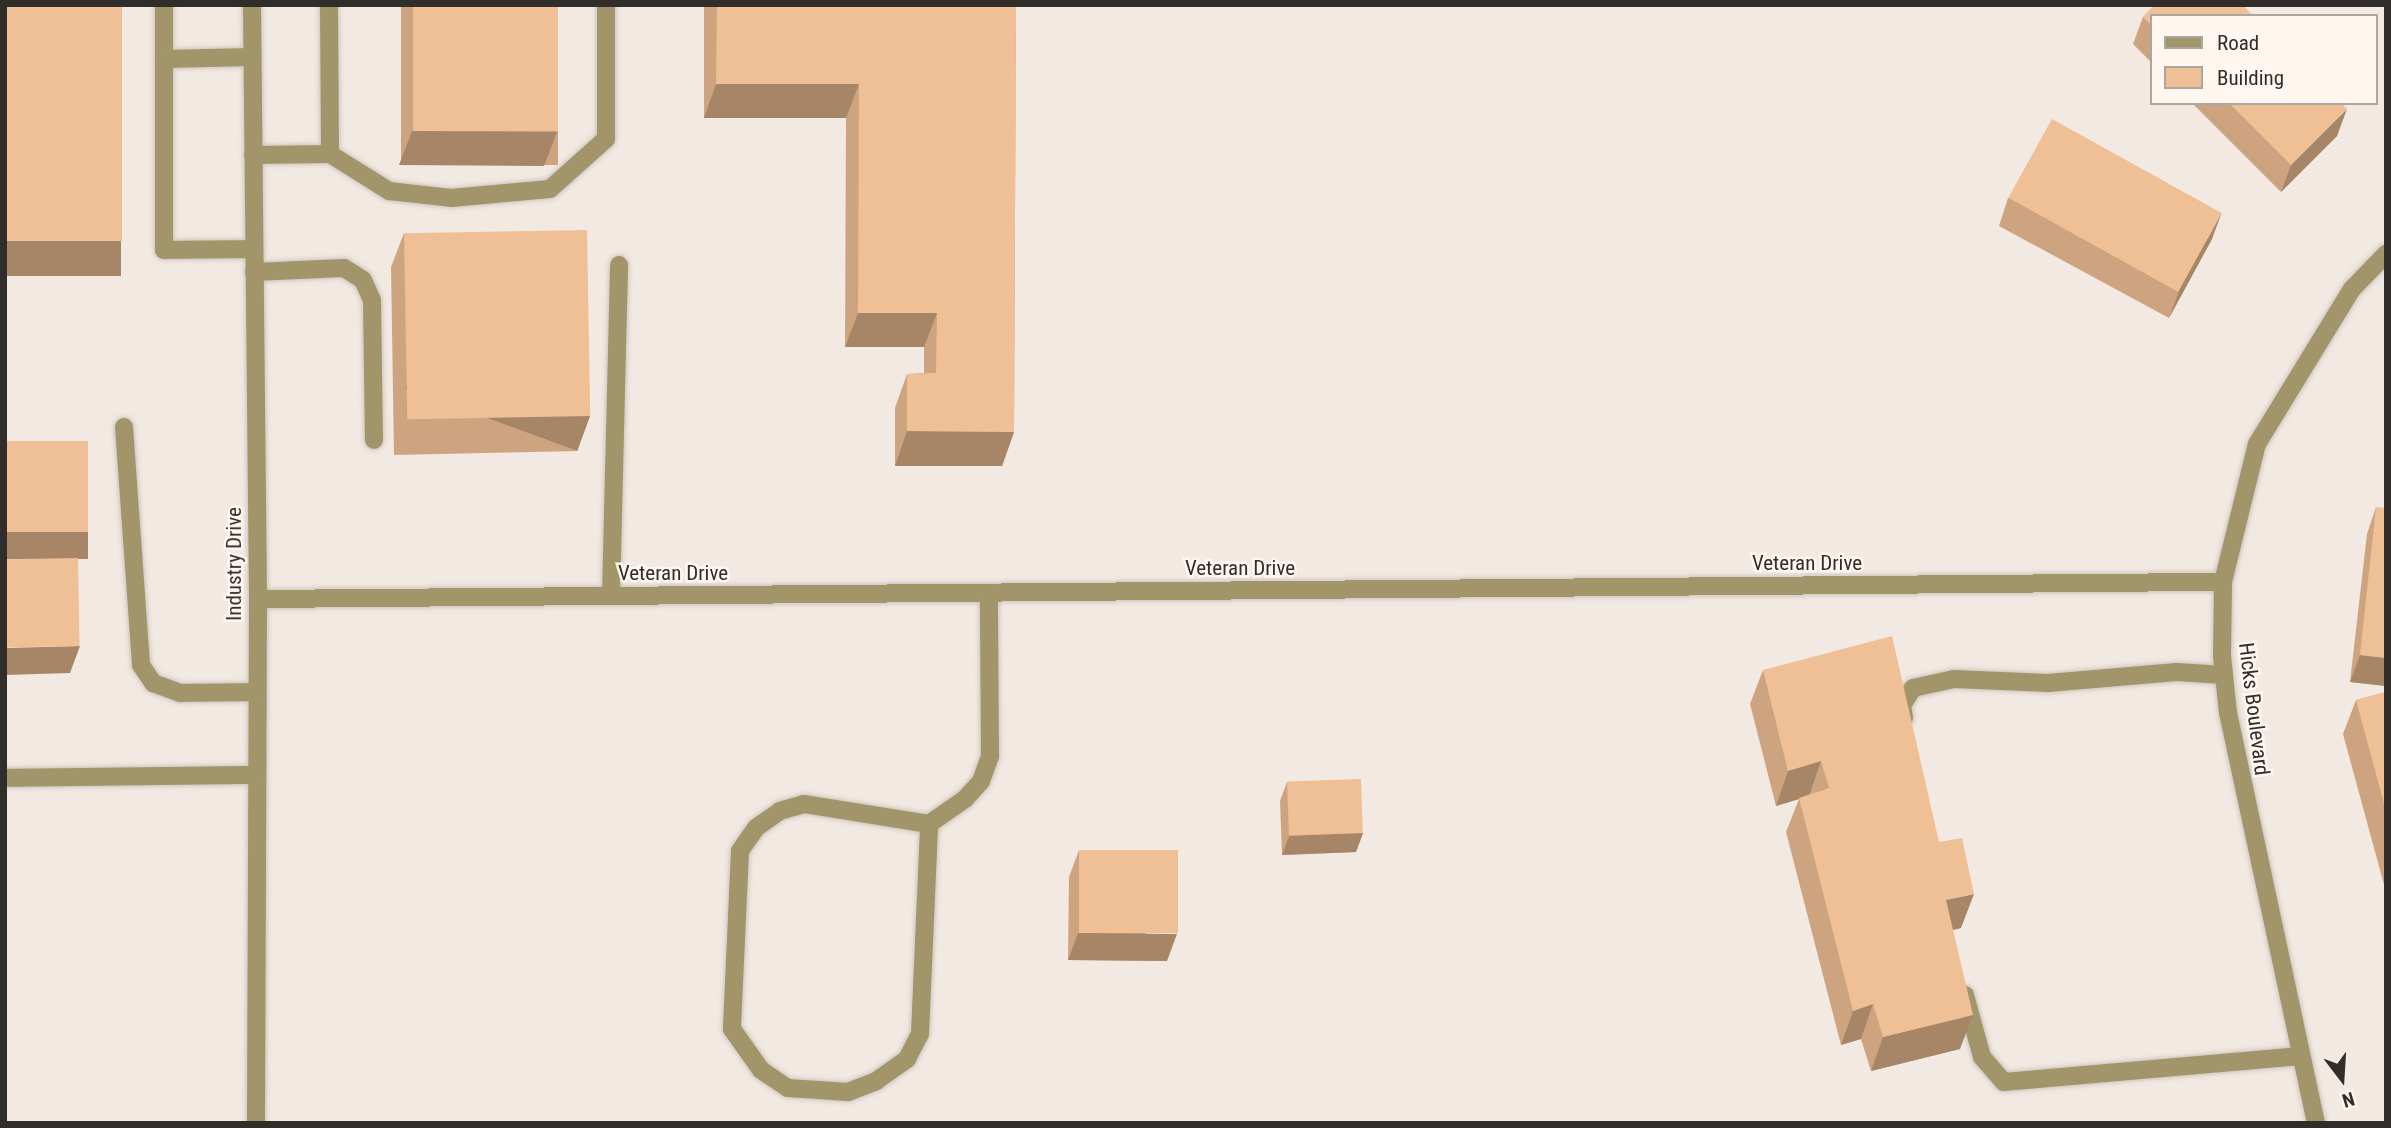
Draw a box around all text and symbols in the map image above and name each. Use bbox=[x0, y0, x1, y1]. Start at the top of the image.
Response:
legend bbox=[2150, 14, 2377, 105]
text: Road bbox=[2217, 31, 2259, 55]
text: Building bbox=[2217, 66, 2284, 90]
street label: Industry Drive bbox=[221, 507, 247, 621]
street label: Veteran Drive bbox=[1752, 550, 1862, 576]
street label: Veteran Drive bbox=[1185, 555, 1295, 581]
street label: Veteran Drive bbox=[618, 560, 728, 586]
street label: Hicks Boulevard bbox=[2233, 641, 2275, 777]
north arrow bbox=[2307, 1044, 2377, 1114]
text: N bbox=[2339, 1087, 2357, 1112]

